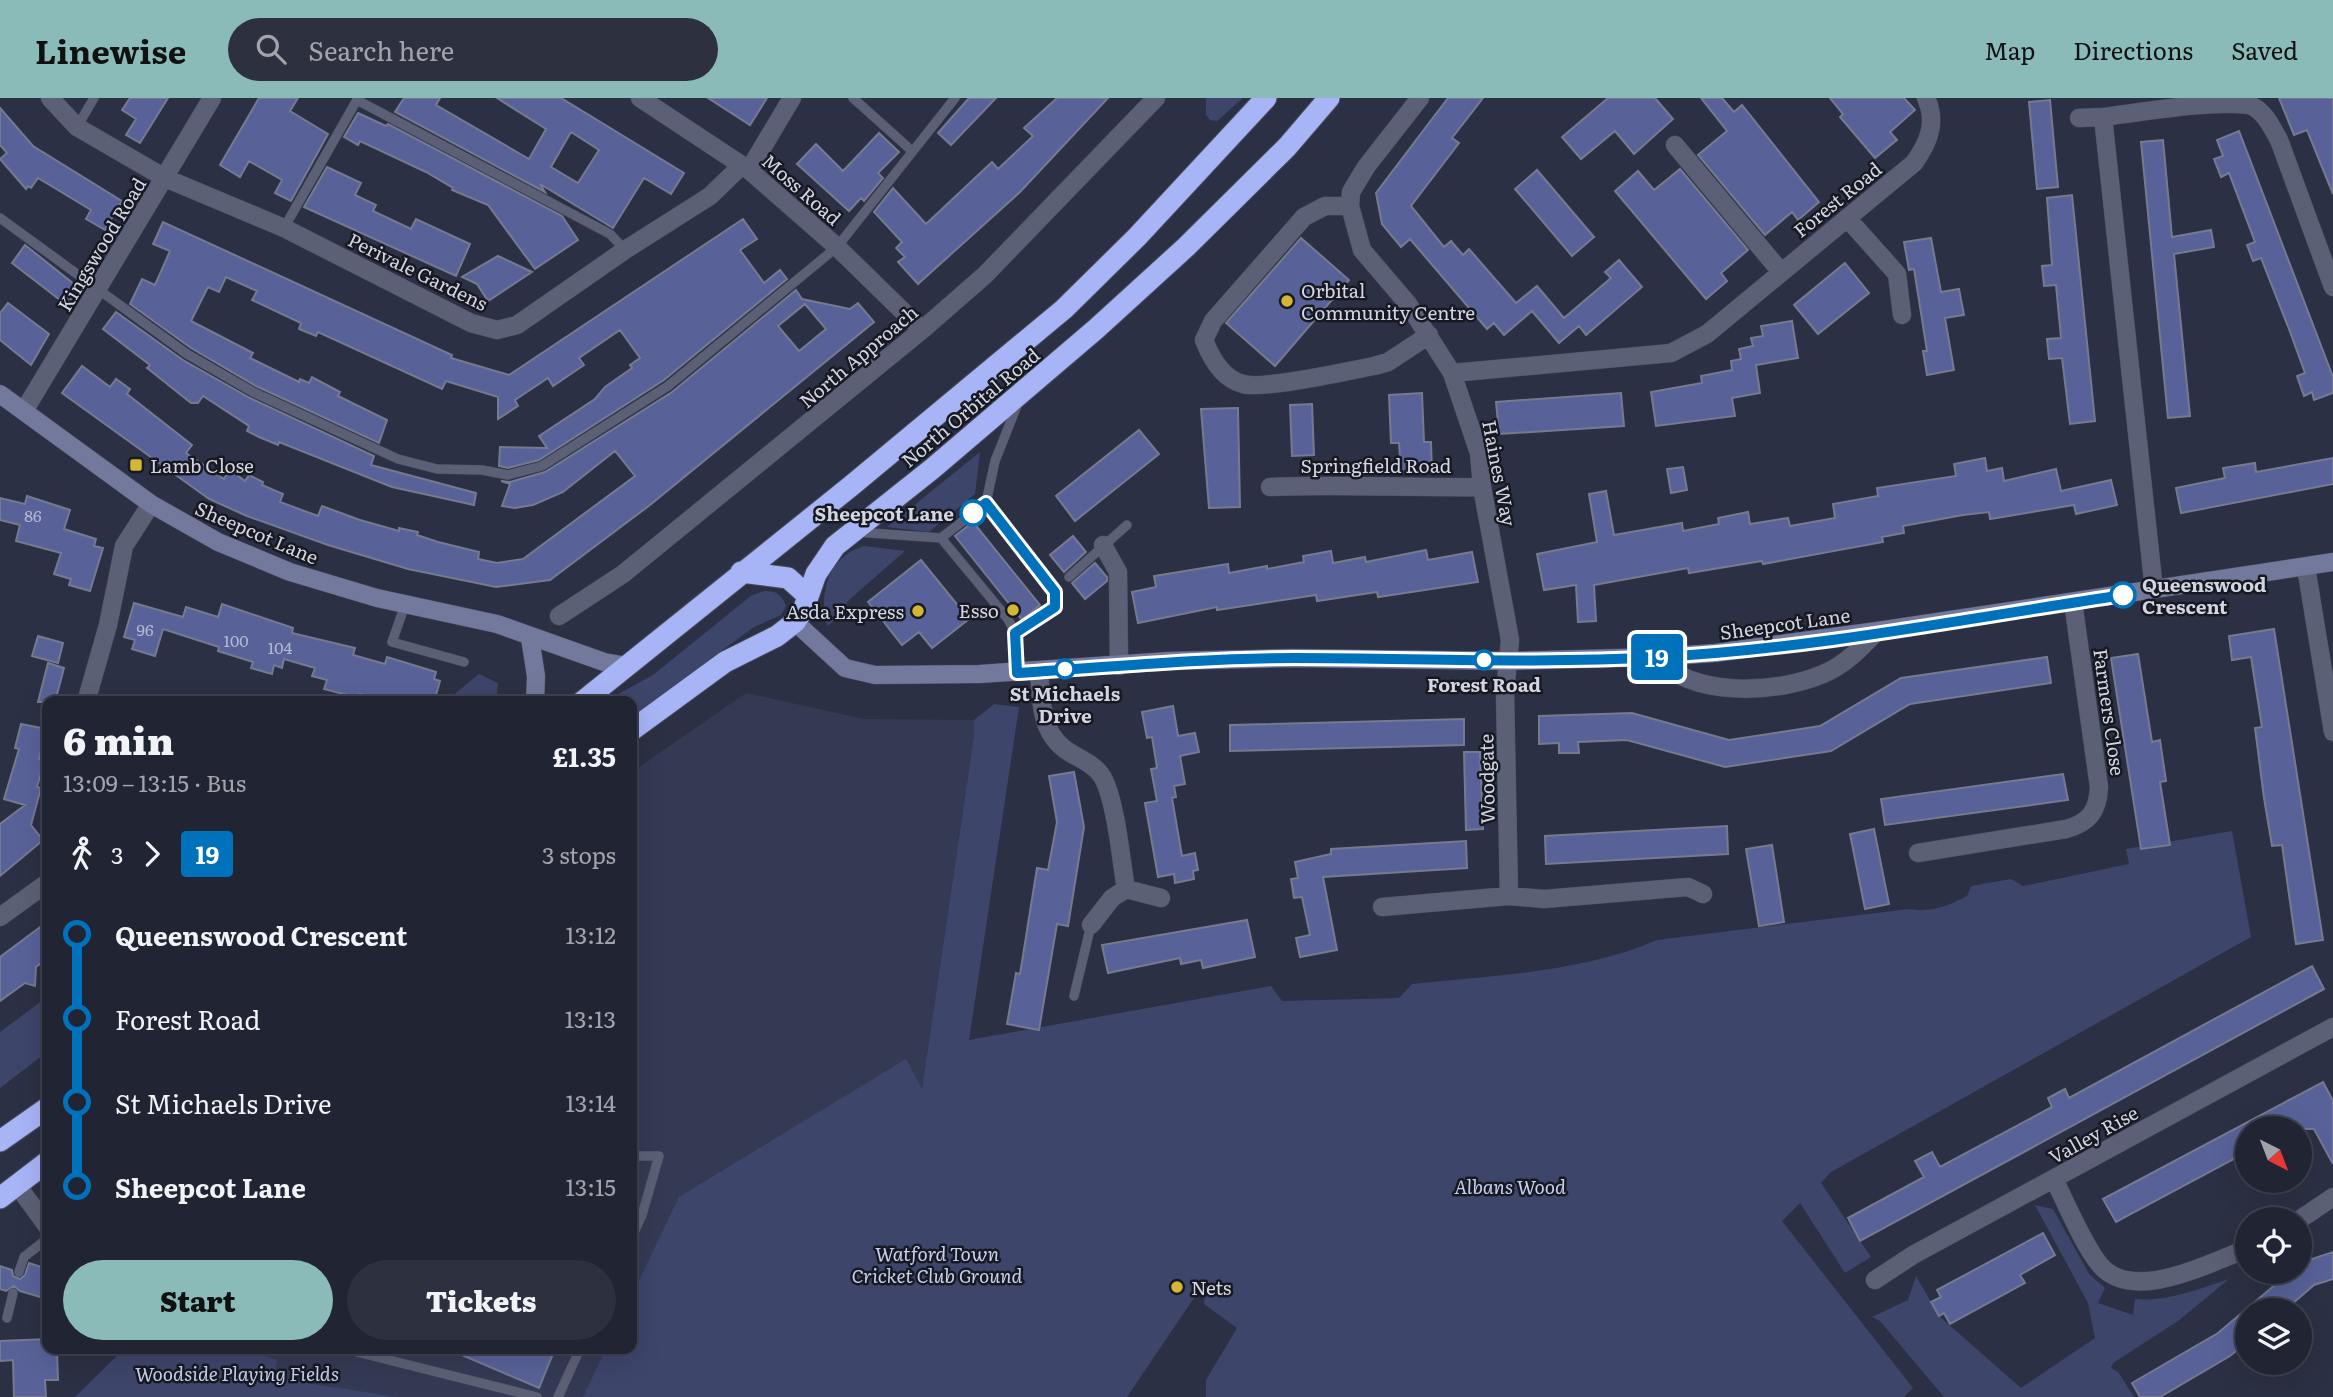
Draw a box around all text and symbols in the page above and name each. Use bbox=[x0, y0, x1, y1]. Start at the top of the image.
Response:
search box bbox=[228, 18, 718, 81]
text: Linewise bbox=[35, 25, 186, 74]
icon: search bbox=[252, 30, 290, 68]
text: Search here bbox=[308, 30, 454, 69]
text: Map bbox=[1984, 32, 2035, 67]
text: Directions bbox=[2073, 32, 2193, 67]
text: Saved bbox=[2231, 32, 2298, 67]
street label: Moss Road bbox=[756, 147, 848, 231]
street label: Forest Road bbox=[1787, 154, 1887, 243]
street label: Kingswood Road bbox=[50, 171, 152, 316]
street label: Perivale Gardens bbox=[344, 225, 493, 317]
place label: Orbital Community Centre bbox=[1301, 276, 1475, 326]
marker: Orbital Community Centre bbox=[1279, 293, 1295, 309]
street label: North Approach bbox=[792, 298, 924, 414]
street label: North Orbital Road bbox=[895, 340, 1046, 473]
street label: Haines Way bbox=[1476, 418, 1524, 529]
place label: Lamb Close bbox=[150, 451, 254, 479]
street label: Springfield Road bbox=[1301, 451, 1452, 479]
marker: Lamb Close bbox=[128, 457, 144, 473]
street label: Sheepcot Lane bbox=[191, 493, 323, 571]
place label: Sheepcot Lane bbox=[814, 499, 954, 527]
marker: Sheepcot Lane bbox=[960, 500, 986, 526]
house number: 86 bbox=[24, 503, 42, 527]
place label: Queenswood Crescent bbox=[2142, 570, 2267, 620]
marker: Queenswood Crescent bbox=[2110, 582, 2136, 608]
place label: Esso bbox=[959, 596, 999, 624]
place label: Asda Express bbox=[786, 597, 904, 625]
street label: Sheepcot Lane bbox=[1718, 600, 1852, 646]
marker: Esso bbox=[1005, 602, 1021, 618]
marker: Asda Express bbox=[910, 603, 926, 619]
house number: 96 bbox=[137, 617, 154, 641]
house number: 100 bbox=[223, 628, 249, 652]
line badge: 19 bbox=[1626, 634, 1688, 680]
house number: 104 bbox=[268, 635, 292, 659]
text: 19 bbox=[1645, 639, 1669, 674]
street label: Farmers Close bbox=[2087, 647, 2133, 777]
marker: Forest Road bbox=[1474, 650, 1494, 670]
marker: St Michaels Drive bbox=[1055, 659, 1075, 679]
place label: Forest Road bbox=[1427, 670, 1542, 698]
place label: St Michaels Drive bbox=[1010, 679, 1120, 729]
text: 6 min bbox=[63, 710, 174, 767]
street label: Woodgate bbox=[1471, 733, 1501, 824]
text: £1.35 bbox=[552, 736, 616, 775]
text: 13:09 – 13:15 · Bus bbox=[63, 765, 246, 799]
icon: walk bbox=[63, 835, 101, 873]
icon: forward bbox=[133, 835, 171, 873]
text: 19 bbox=[195, 836, 219, 871]
text: 3 bbox=[111, 837, 123, 871]
text: 3 stops bbox=[542, 837, 616, 871]
text: Queenswood Crescent bbox=[115, 915, 408, 954]
text: 13:12 bbox=[565, 917, 616, 951]
text: Forest Road bbox=[115, 999, 260, 1038]
text: 13:13 bbox=[565, 1001, 616, 1035]
text: St Michaels Drive bbox=[115, 1083, 331, 1122]
text: 13:14 bbox=[565, 1085, 616, 1119]
street label: Valley Rise bbox=[2043, 1098, 2143, 1170]
north arrow bbox=[2235, 1116, 2312, 1194]
map controls bbox=[2235, 1116, 2312, 1375]
text: Sheepcot Lane bbox=[115, 1167, 306, 1206]
text: 13:15 bbox=[565, 1169, 616, 1203]
park label: Albans Wood bbox=[1454, 1172, 1566, 1200]
button: locate bbox=[2235, 1207, 2312, 1284]
park label: Watford Town Cricket Club Ground bbox=[852, 1239, 1023, 1289]
button: Start bbox=[63, 1260, 333, 1340]
button: Tickets bbox=[347, 1260, 616, 1340]
place label: Nets bbox=[1191, 1273, 1232, 1301]
marker: Nets bbox=[1169, 1279, 1185, 1295]
button: layers bbox=[2235, 1298, 2312, 1375]
park label: Woodside Playing Fields bbox=[135, 1359, 339, 1387]

